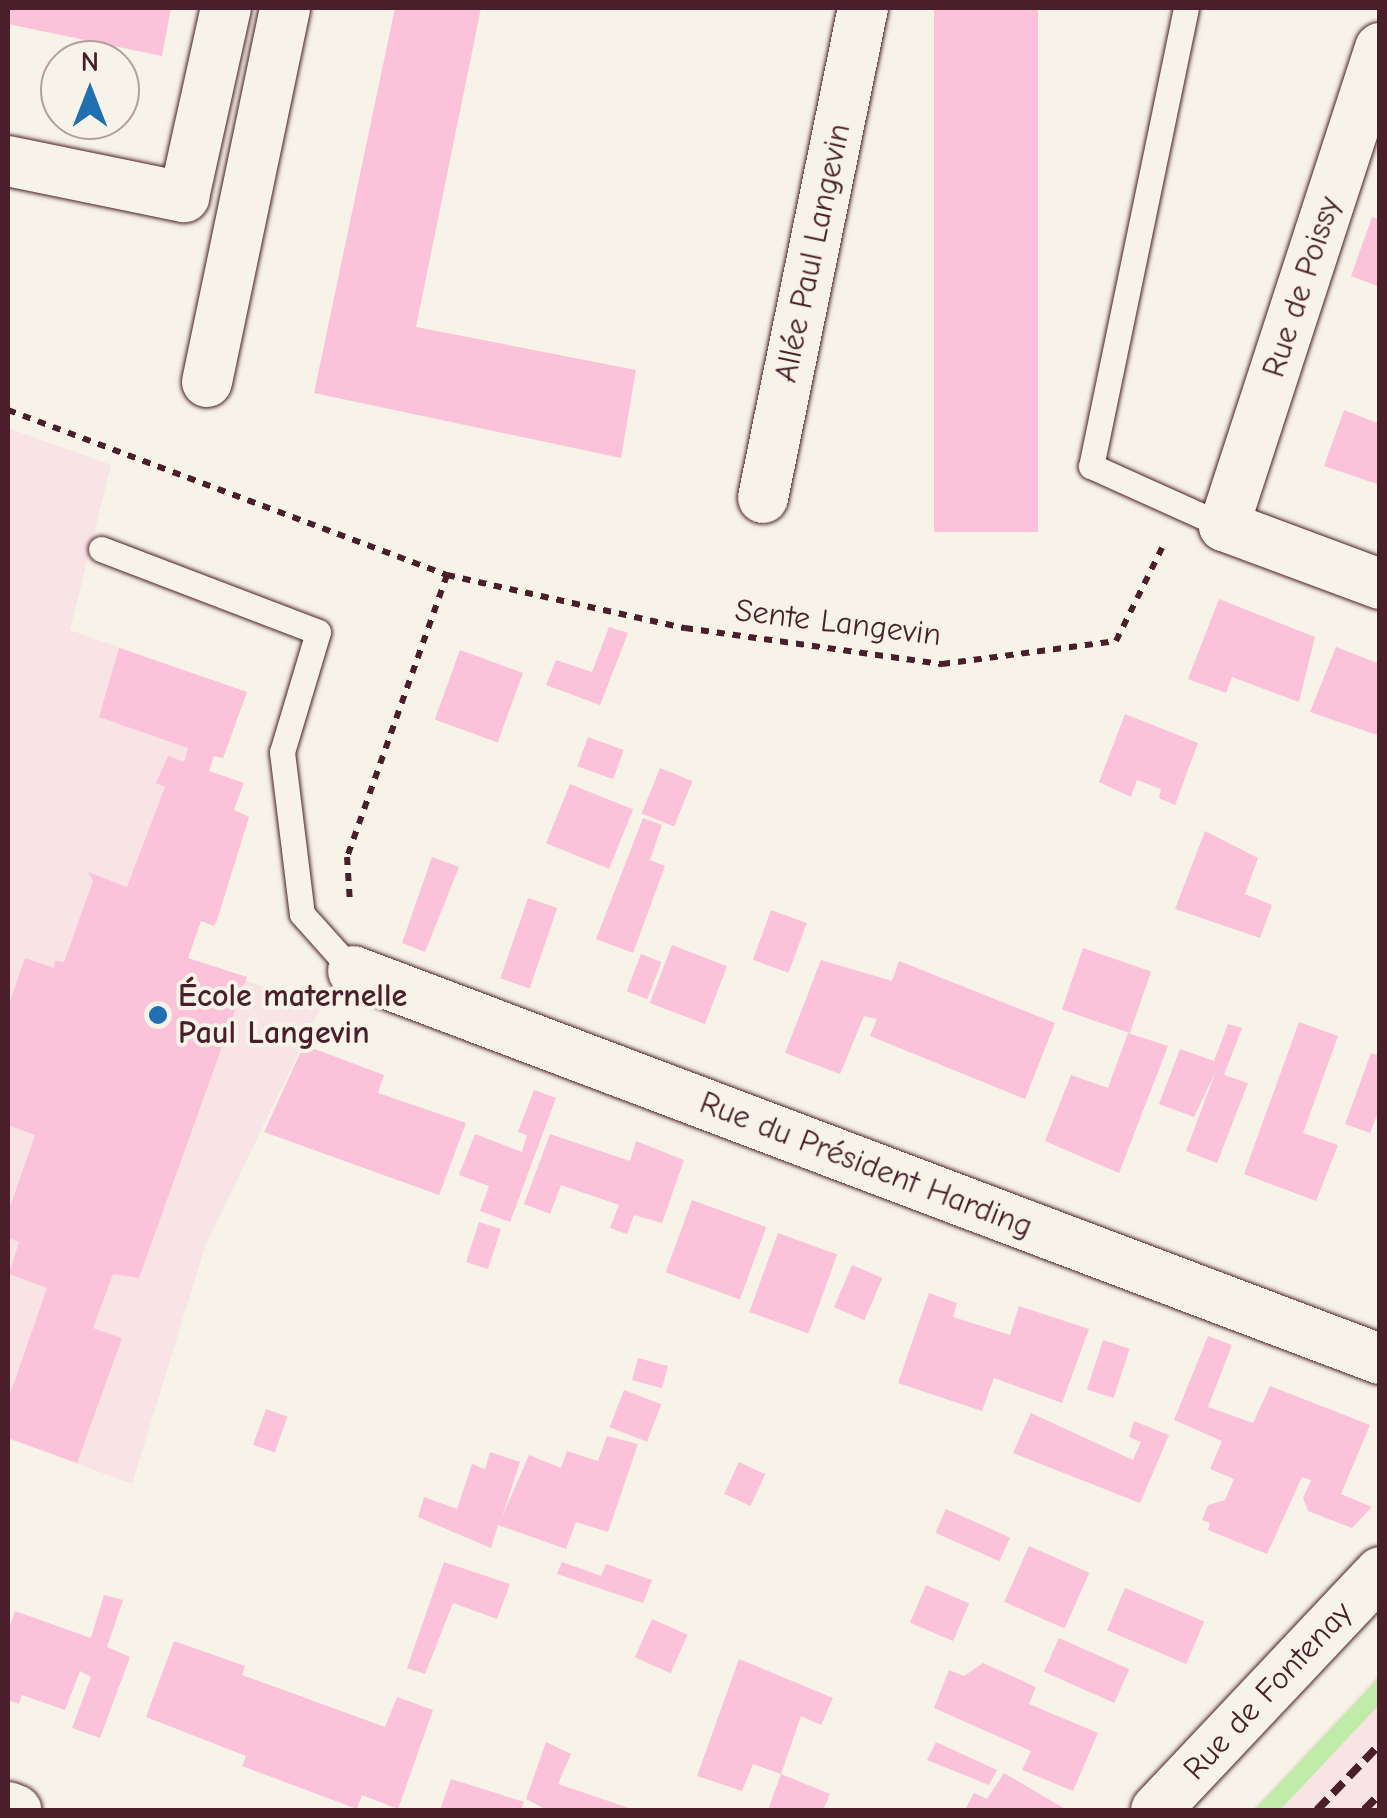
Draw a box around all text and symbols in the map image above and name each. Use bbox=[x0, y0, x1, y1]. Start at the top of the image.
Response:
north arrow bbox=[40, 40, 140, 140]
text: N bbox=[81, 46, 99, 78]
street label: Allée Paul Langevin bbox=[767, 120, 859, 386]
street label: Rue de Poissy bbox=[1255, 192, 1349, 382]
street label: Sente Langevin bbox=[733, 591, 943, 655]
place label: École maternelle Paul Langevin bbox=[178, 978, 407, 1053]
marker: École maternelle Paul Langevin bbox=[147, 1004, 169, 1026]
street label: Rue du Président Harding bbox=[694, 1084, 1038, 1246]
street label: Rue de Fontenay bbox=[1176, 1594, 1360, 1788]

